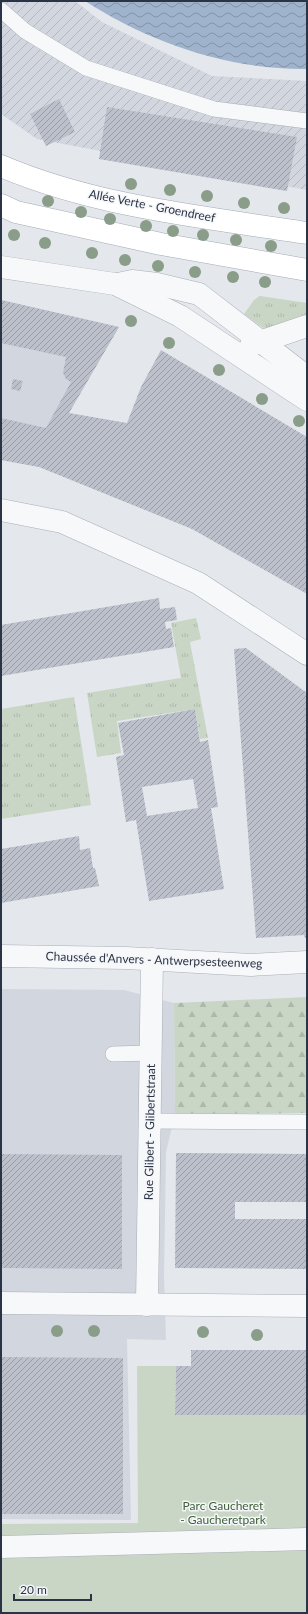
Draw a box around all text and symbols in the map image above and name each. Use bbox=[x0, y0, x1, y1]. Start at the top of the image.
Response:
street label: Allée Verte - Groendreef bbox=[88, 186, 217, 225]
street label: Chaussée d'Anvers - Antwerpsesteenweg bbox=[45, 948, 263, 971]
street label: Rue Glibert - Glibertstraat bbox=[141, 1063, 158, 1200]
park label: Parc Gaucheret - Gaucheretpark bbox=[180, 1498, 267, 1527]
scale bar bbox=[14, 1576, 91, 1602]
text: 20 m bbox=[20, 1582, 47, 1597]

